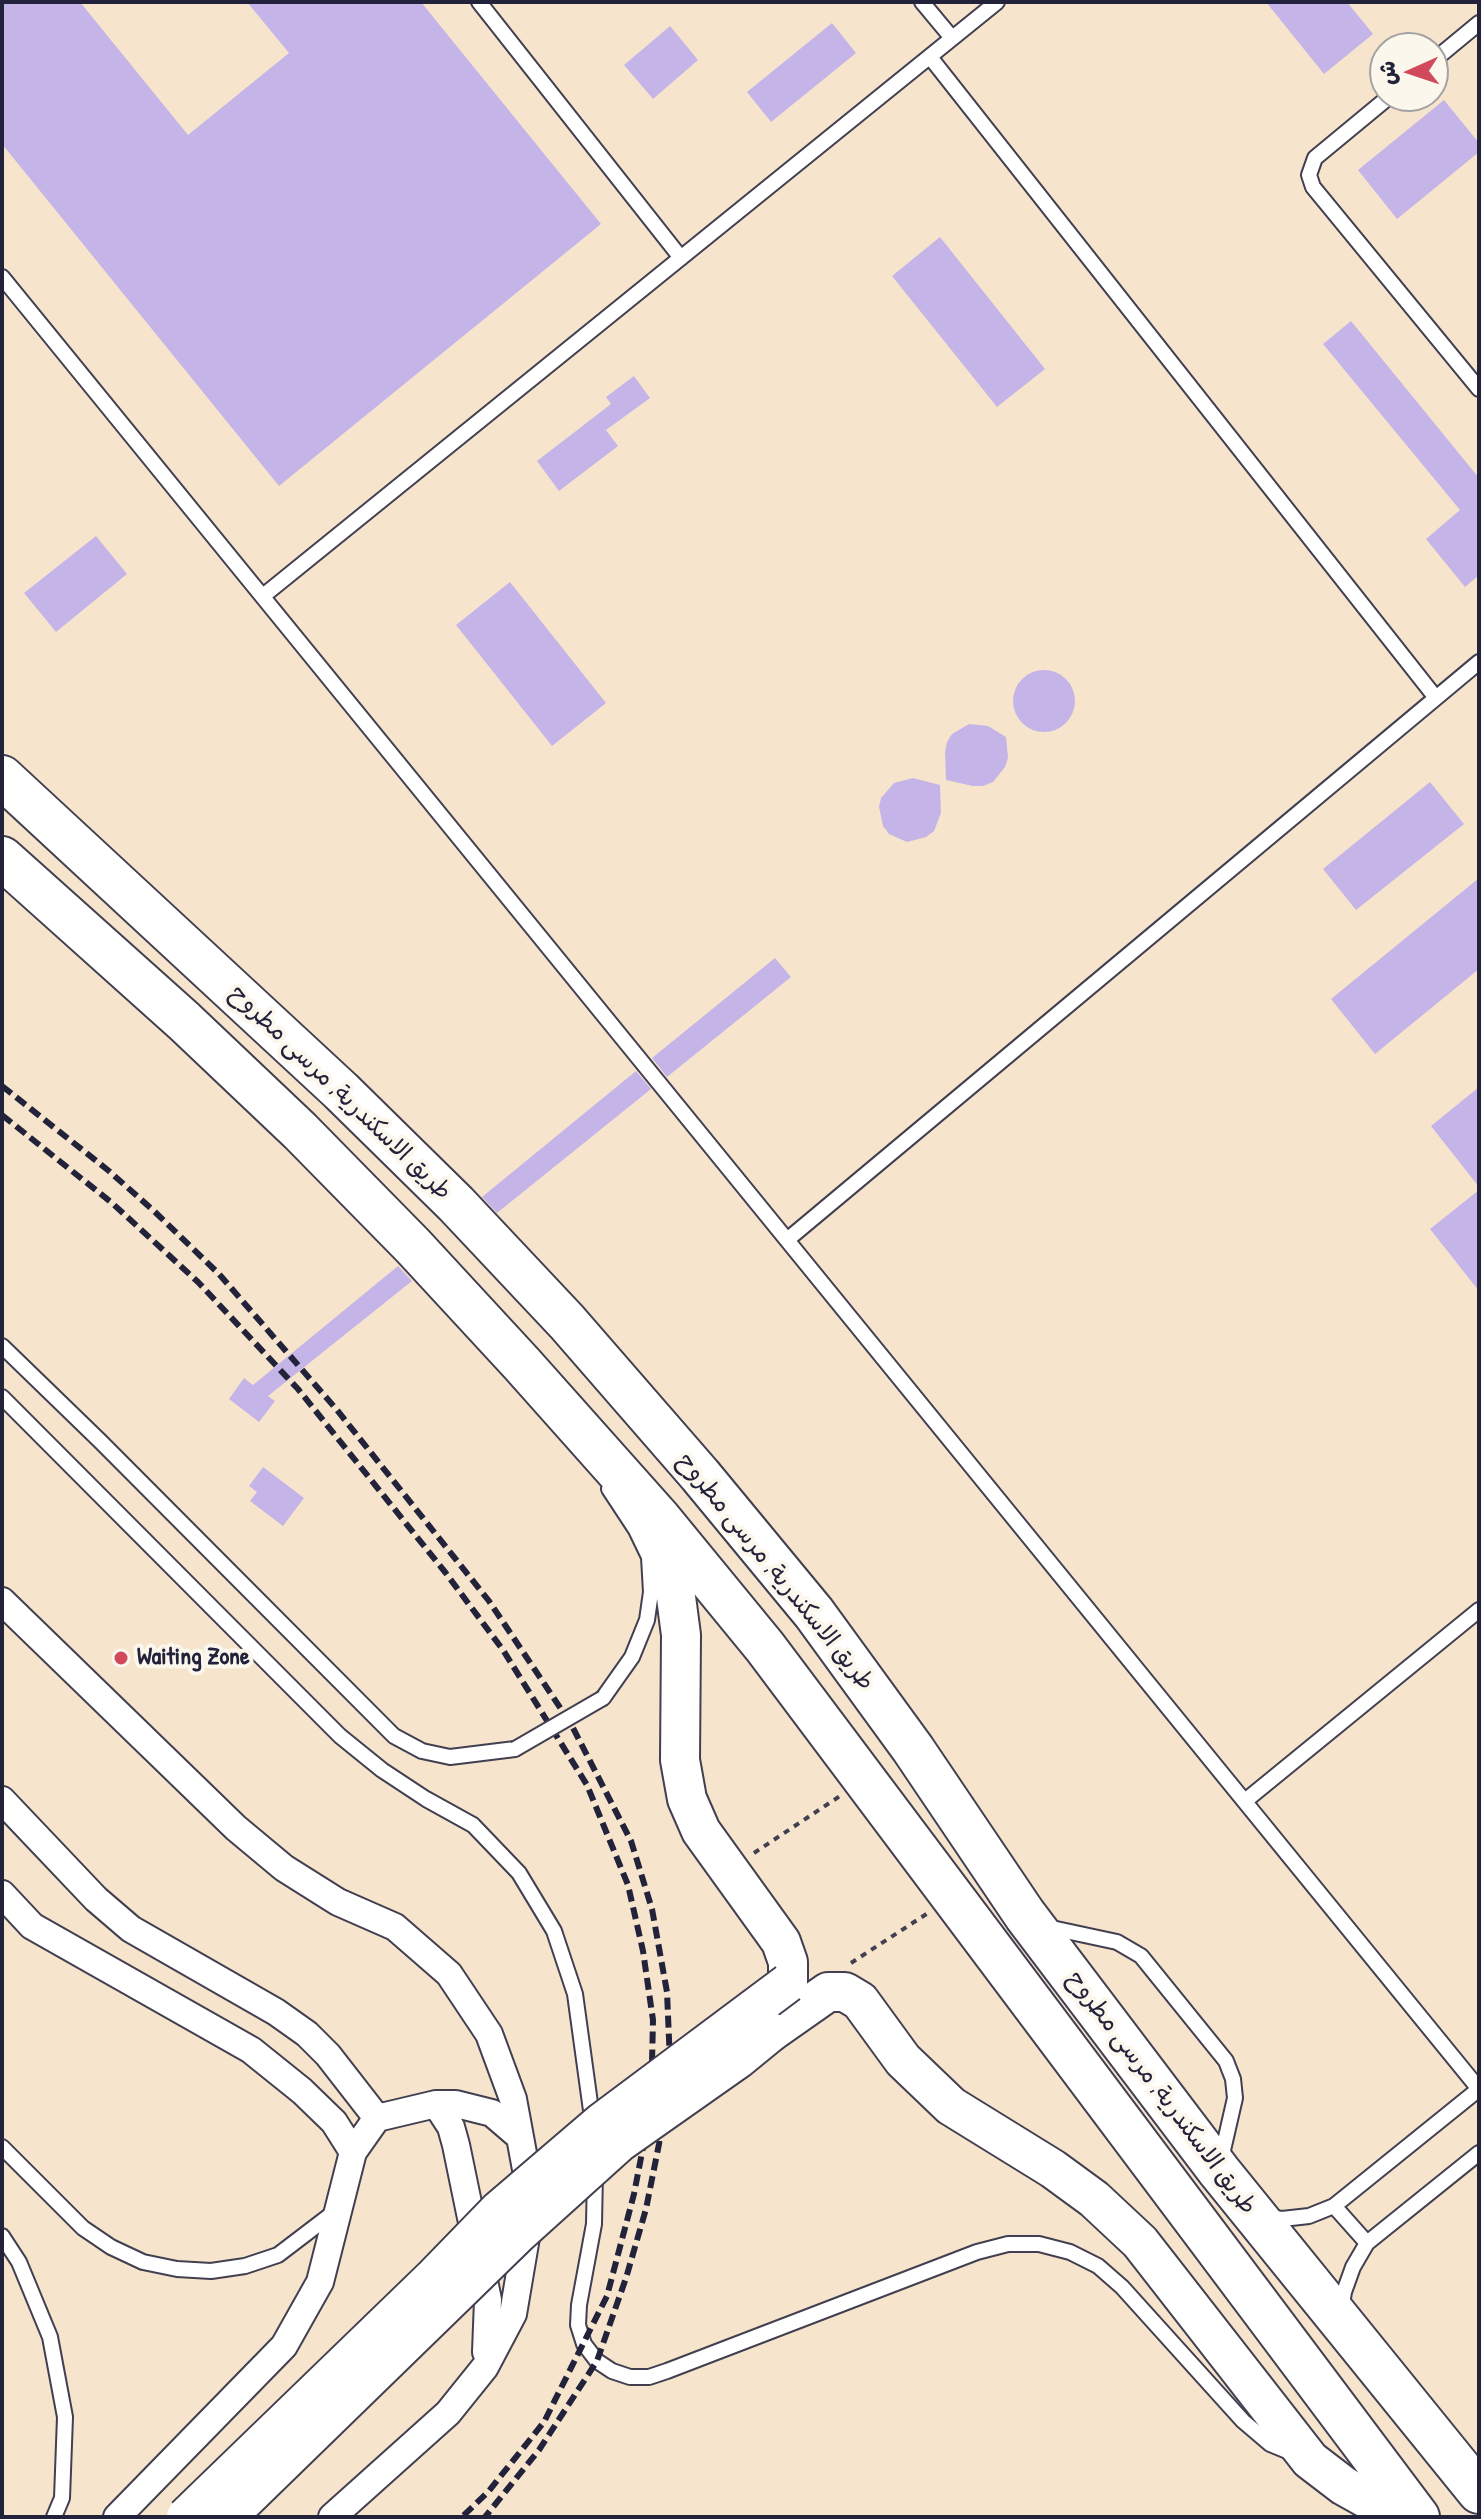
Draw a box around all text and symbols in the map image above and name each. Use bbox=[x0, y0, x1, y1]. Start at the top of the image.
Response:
north arrow bbox=[1369, 32, 1449, 112]
text: ش bbox=[1371, 60, 1403, 86]
street label: طريق الاسكندرية, مرسى مطروح bbox=[223, 979, 457, 1207]
street label: طريق الاسكندرية, مرسى مطروح bbox=[670, 1447, 880, 1697]
place label: Waiting Zone bbox=[137, 1644, 249, 1672]
marker: Waiting Zone bbox=[112, 1649, 130, 1667]
street label: طريق الاسكندرية, مرسى مطروح bbox=[1060, 1966, 1262, 2220]

